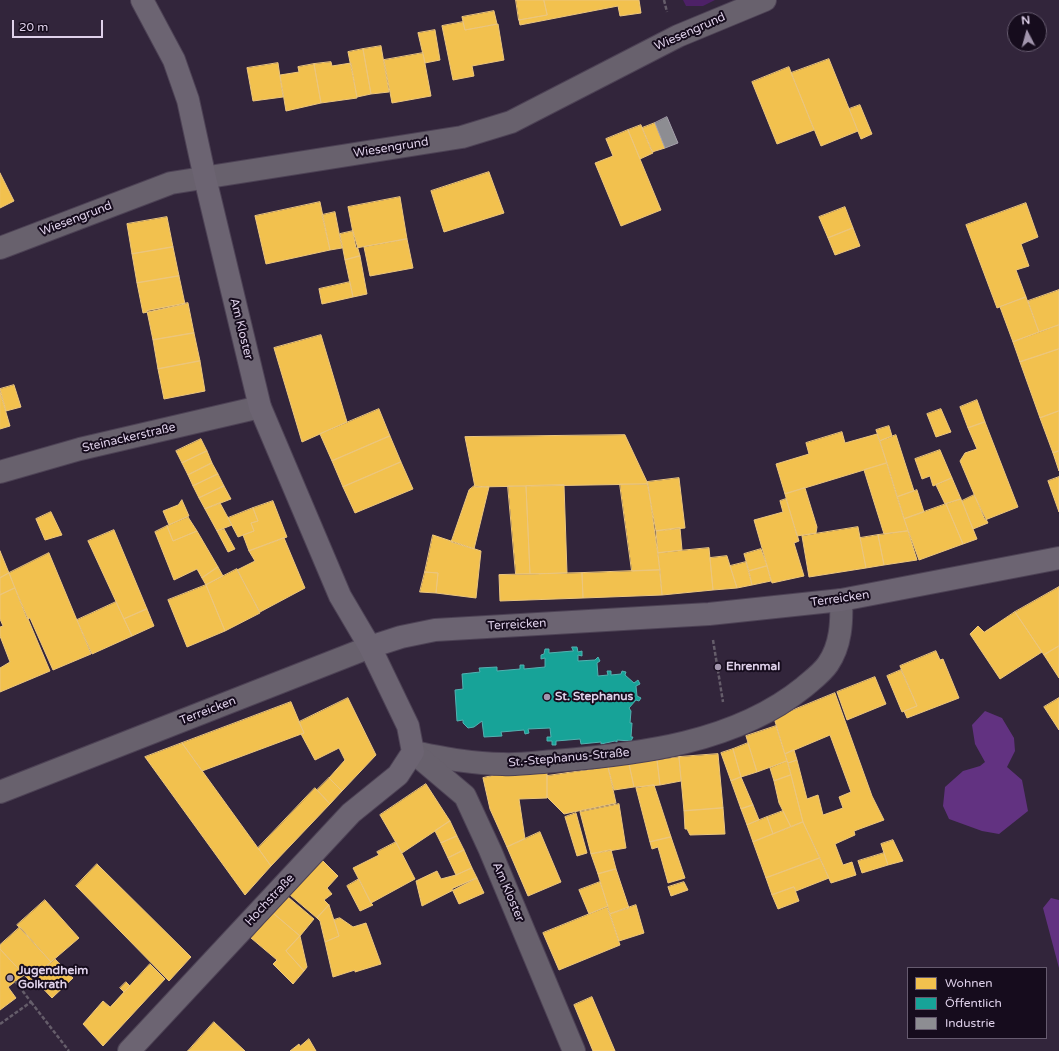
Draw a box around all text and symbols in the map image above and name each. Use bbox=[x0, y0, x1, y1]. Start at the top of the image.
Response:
street label: Wiesengrund bbox=[652, 10, 728, 54]
scale bar bbox=[14, 12, 105, 38]
north arrow bbox=[1007, 12, 1047, 52]
text: N bbox=[1021, 14, 1031, 27]
text: 20 m bbox=[19, 20, 48, 34]
street label: Wiesengrund bbox=[352, 135, 430, 161]
street label: Wiesengrund bbox=[38, 199, 114, 239]
street label: Am Kloster bbox=[226, 297, 256, 361]
street label: Steinackerstraße bbox=[81, 420, 177, 456]
street label: Terreicken bbox=[810, 588, 870, 610]
street label: Terreicken bbox=[487, 616, 547, 634]
place label: Ehrenmal bbox=[726, 660, 780, 674]
marker: Ehrenmal bbox=[713, 662, 723, 672]
place label: St. Stephanus bbox=[555, 690, 633, 704]
marker: St. Stephanus bbox=[542, 692, 552, 702]
street label: Terreicken bbox=[178, 694, 238, 728]
street label: St.-Stephanus-Straße bbox=[508, 746, 630, 770]
street label: Am Kloster bbox=[489, 860, 527, 924]
street label: Hochstraße bbox=[242, 871, 298, 929]
place label: Jugendheim Golkrath bbox=[18, 964, 88, 992]
legend bbox=[907, 967, 1047, 1039]
marker: Jugendheim Golkrath bbox=[5, 973, 15, 983]
text: Wohnen bbox=[945, 976, 993, 990]
text: Öffentlich bbox=[945, 996, 1002, 1010]
text: Industrie bbox=[945, 1016, 995, 1030]

